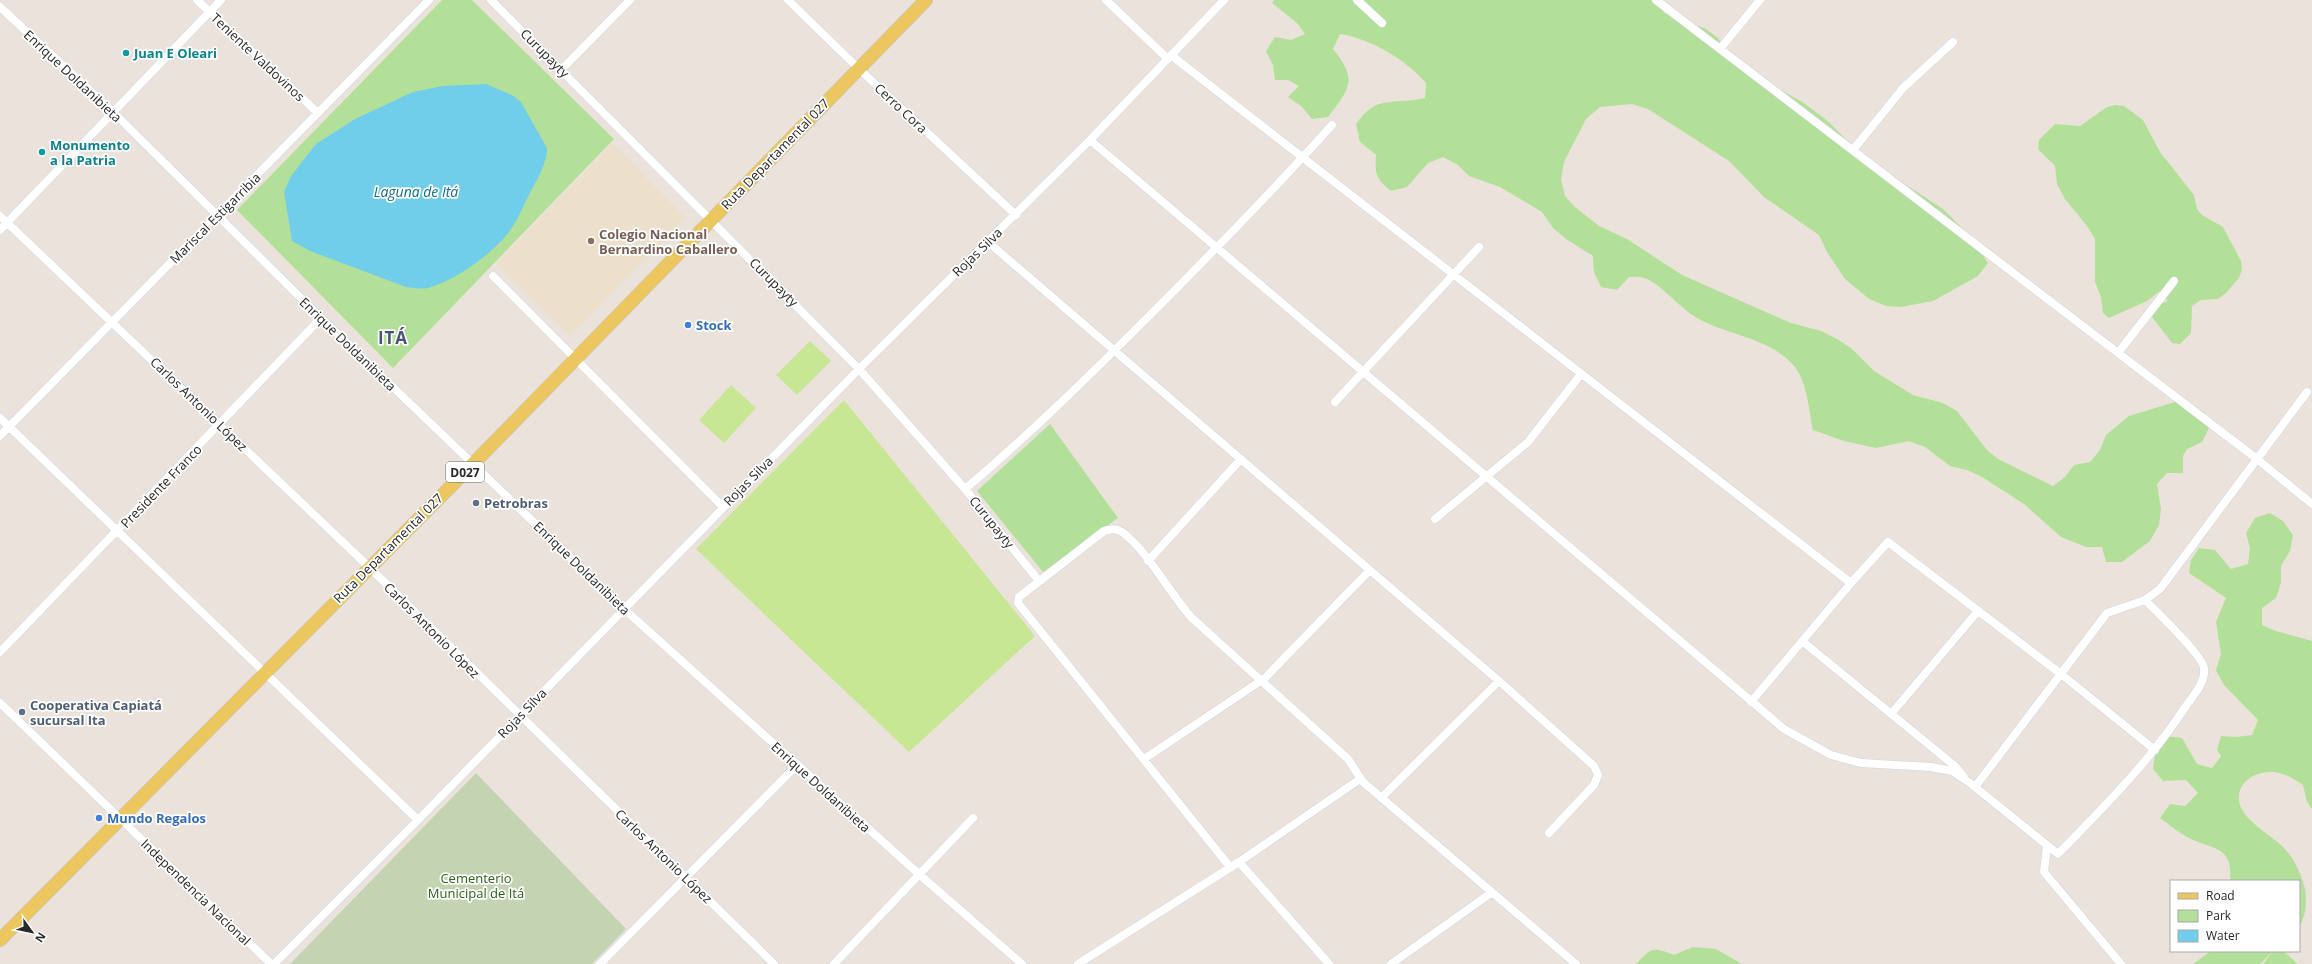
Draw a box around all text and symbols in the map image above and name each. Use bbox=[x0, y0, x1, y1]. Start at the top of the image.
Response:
street label: Teniente Valdovinos bbox=[207, 9, 309, 105]
street label: Curupayty bbox=[517, 25, 574, 82]
street label: Enrique Doldanibieta bbox=[20, 26, 126, 126]
place label: Juan E Oleari bbox=[133, 44, 217, 62]
marker: Juan E Oleari bbox=[121, 48, 131, 58]
street label: Cerro Cora bbox=[871, 79, 931, 137]
street label: Ruta Departamental 027 bbox=[717, 94, 833, 214]
place label: Monumento a la Patria bbox=[50, 136, 130, 169]
marker: Monumento a la Patria bbox=[37, 147, 47, 157]
street label: Mariscal Estigarribia bbox=[166, 169, 264, 267]
water label: Laguna de Itá bbox=[374, 182, 458, 201]
street label: Rojas Silva bbox=[948, 224, 1006, 280]
place label: Colegio Nacional Bernardino Caballero bbox=[599, 225, 738, 258]
marker: Colegio Nacional Bernardino Caballero bbox=[586, 236, 596, 246]
street label: Curupayty bbox=[746, 254, 803, 311]
street label: Enrique Doldanibieta bbox=[296, 293, 400, 395]
place label: Stock bbox=[696, 316, 733, 334]
marker: Stock bbox=[683, 320, 693, 330]
district label: ITÁ bbox=[378, 326, 408, 349]
street label: Carlos Antonio López bbox=[147, 353, 251, 455]
street label: Presidente Franco bbox=[116, 440, 206, 532]
street label: Rojas Silva bbox=[719, 452, 777, 510]
road number: D027 bbox=[446, 462, 484, 482]
street label: Ruta Departamental 027 bbox=[329, 489, 447, 607]
street label: Curupayty bbox=[965, 492, 1019, 552]
place label: Petrobras bbox=[484, 494, 548, 512]
marker: Petrobras bbox=[471, 498, 481, 508]
street label: Enrique Doldanibieta bbox=[530, 517, 634, 619]
street label: Carlos Antonio López bbox=[380, 578, 484, 682]
street label: Rojas Silva bbox=[494, 684, 550, 742]
place label: Cooperativa Capiatá sucursal Ita bbox=[30, 696, 162, 729]
marker: Cooperativa Capiatá sucursal Ita bbox=[17, 707, 27, 717]
street label: Enrique Doldanibieta bbox=[768, 738, 874, 836]
street label: Carlos Antonio López bbox=[612, 805, 716, 907]
place label: Mundo Regalos bbox=[107, 809, 206, 827]
marker: Mundo Regalos bbox=[94, 813, 104, 823]
street label: Independencia Nacional bbox=[137, 835, 255, 949]
park label: Cementerio Municipal de Itá bbox=[428, 869, 524, 902]
legend bbox=[2170, 880, 2300, 952]
text: Road bbox=[2206, 887, 2235, 904]
text: Park bbox=[2206, 907, 2232, 924]
north arrow bbox=[12, 912, 52, 952]
text: Water bbox=[2206, 927, 2240, 944]
text: N bbox=[32, 930, 50, 946]

